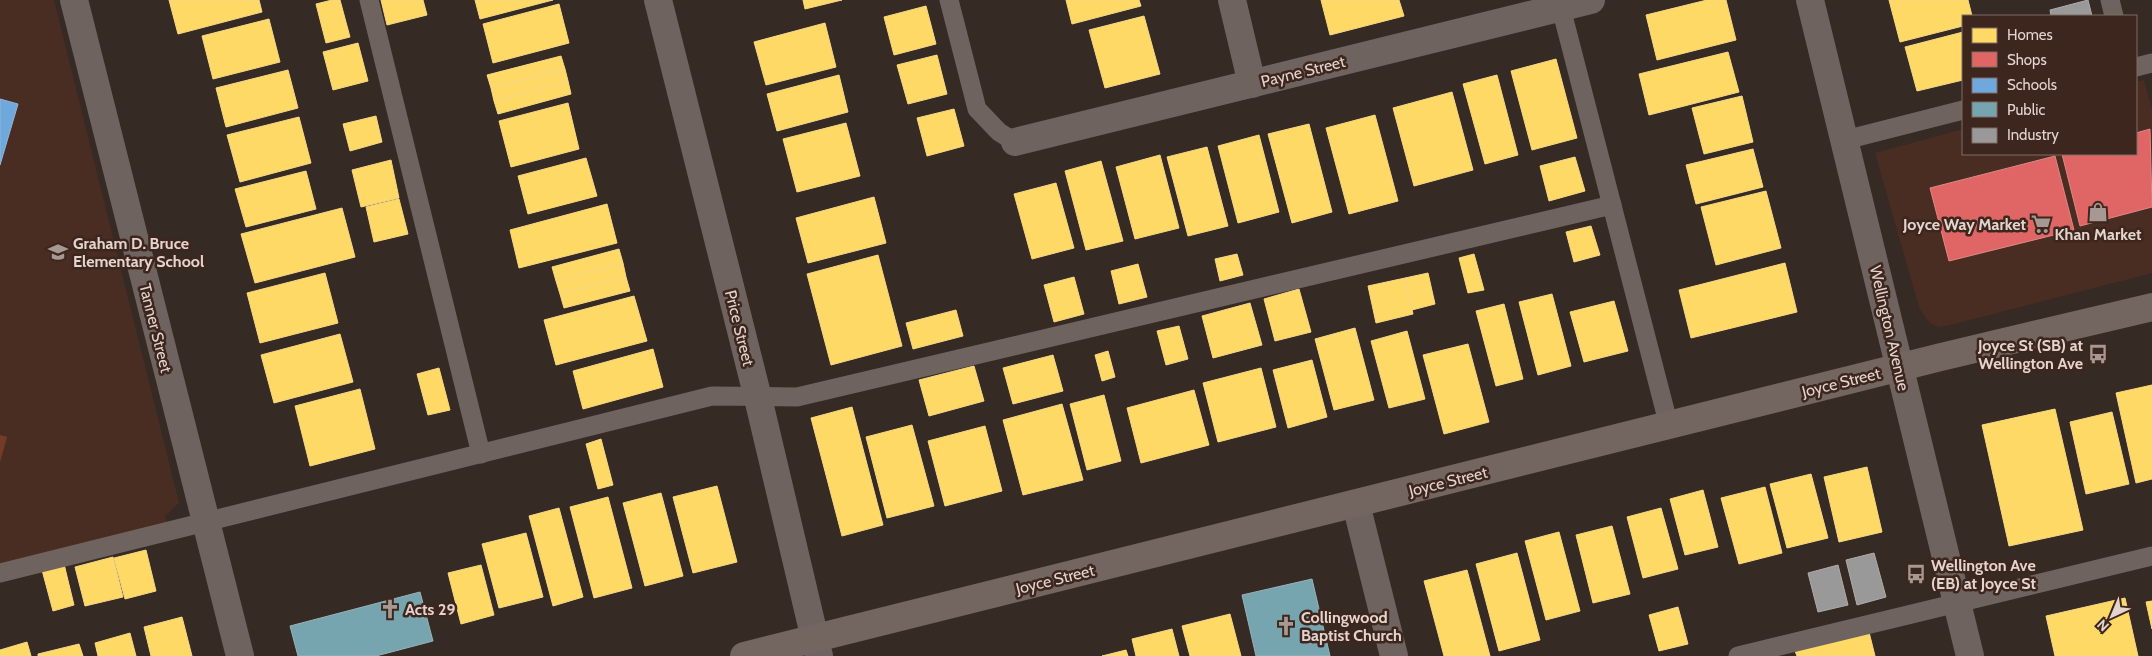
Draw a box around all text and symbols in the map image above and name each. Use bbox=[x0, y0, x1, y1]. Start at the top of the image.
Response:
legend bbox=[1962, 15, 2137, 155]
text: Homes bbox=[2007, 26, 2053, 44]
text: Shops bbox=[2007, 51, 2047, 69]
street label: Payne Street bbox=[1259, 52, 1348, 91]
text: Schools bbox=[2007, 76, 2057, 94]
text: Public bbox=[2007, 101, 2045, 119]
text: Industry bbox=[2007, 126, 2059, 144]
shop icon: Khan Market bbox=[2087, 201, 2109, 223]
supermarket icon: Joyce Way Market bbox=[2030, 213, 2052, 235]
place label: Joyce Way Market bbox=[1902, 215, 2026, 234]
place label: Khan Market bbox=[2055, 225, 2142, 244]
place label: Graham D. Bruce Elementary School bbox=[73, 234, 204, 271]
school or university icon: Graham D. Bruce Elementary School bbox=[47, 241, 69, 263]
street label: Wellington Avenue bbox=[1866, 264, 1913, 393]
street label: Tanner Street bbox=[135, 282, 176, 375]
street label: Price Street bbox=[721, 288, 758, 369]
place label: Joyce St (SB) at Wellington Ave bbox=[1977, 336, 2083, 373]
bus stop icon: Joyce St (SB) at Wellington Ave bbox=[2087, 343, 2109, 365]
street label: Joyce Street bbox=[1799, 363, 1883, 402]
street label: Joyce Street bbox=[1406, 462, 1490, 501]
place label: Wellington Ave (EB) at Joyce St bbox=[1931, 556, 2036, 593]
street label: Joyce Street bbox=[1013, 560, 1097, 599]
bus stop icon: Wellington Ave (EB) at Joyce St bbox=[1905, 563, 1927, 585]
north arrow bbox=[2087, 591, 2137, 641]
church icon: Acts 29 bbox=[379, 598, 401, 620]
place label: Acts 29 bbox=[405, 600, 455, 619]
place label: Collingwood Baptist Church bbox=[1301, 608, 1402, 645]
church icon: Collingwood Baptist Church bbox=[1275, 615, 1297, 637]
text: N bbox=[2093, 615, 2113, 635]

